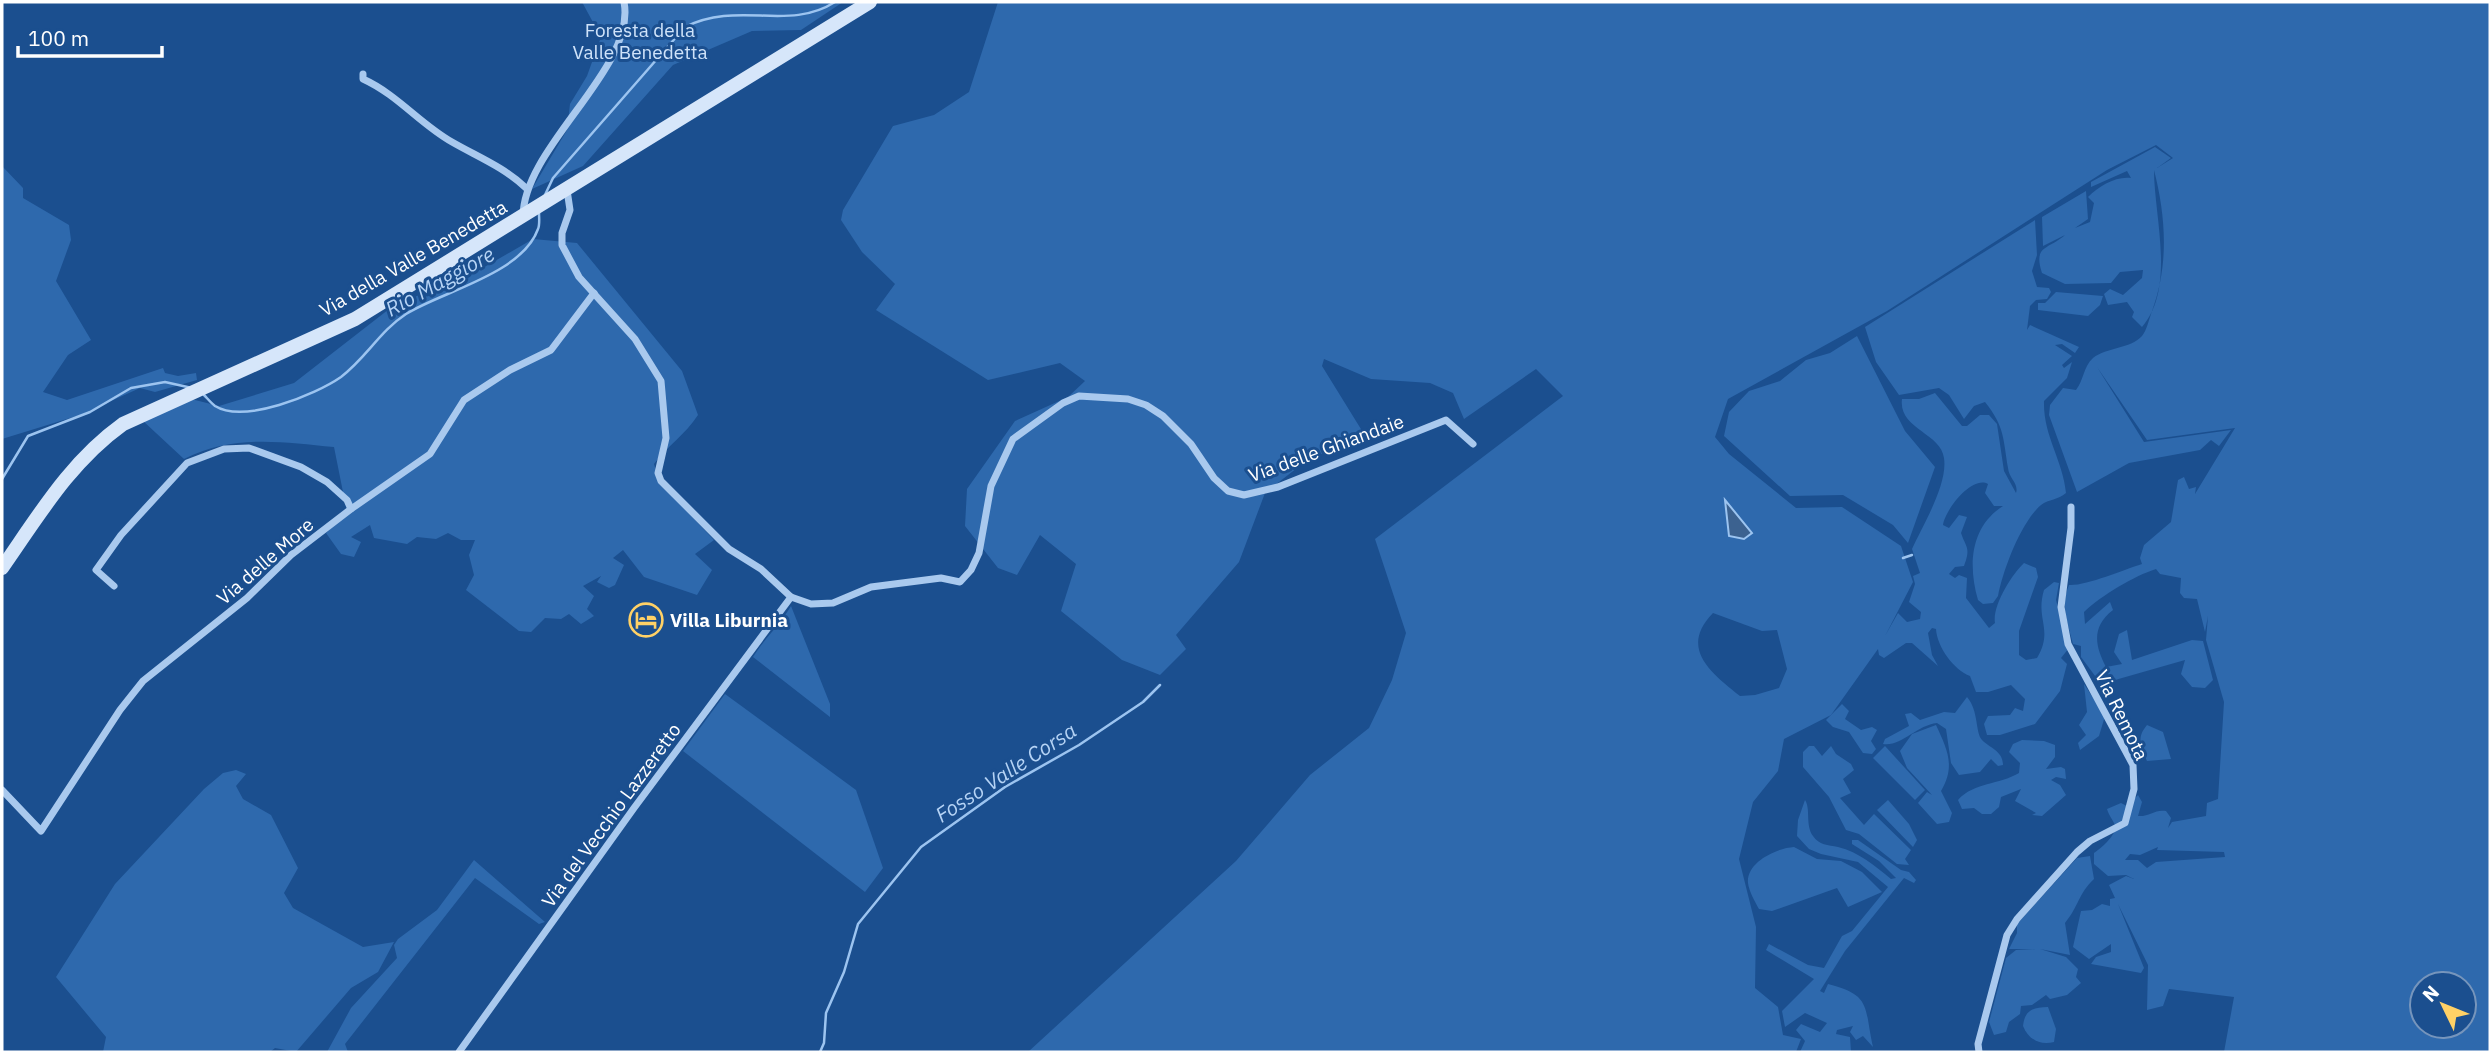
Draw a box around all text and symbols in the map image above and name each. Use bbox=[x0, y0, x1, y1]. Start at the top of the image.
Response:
scale bar bbox=[18, 14, 161, 58]
park label: Foresta della Valle Benedetta bbox=[572, 18, 708, 64]
text: 100 m bbox=[28, 24, 89, 52]
street label: Via della Valle Benedetta bbox=[315, 195, 511, 321]
water label: Rio Maggiore bbox=[380, 240, 499, 323]
street label: Via delle Ghiandaie bbox=[1245, 409, 1407, 487]
street label: Via delle More bbox=[211, 512, 319, 610]
hotel icon: Villa Liburnia bbox=[627, 601, 665, 639]
place label: Villa Liburnia bbox=[670, 608, 788, 632]
street label: Via Remota bbox=[2090, 666, 2154, 764]
water label: Fosso Valle Corsa bbox=[929, 716, 1081, 828]
street label: Via del Vecchio Lazzeretto bbox=[536, 718, 686, 912]
north arrow bbox=[2408, 970, 2478, 1040]
text: N bbox=[2417, 980, 2444, 1007]

